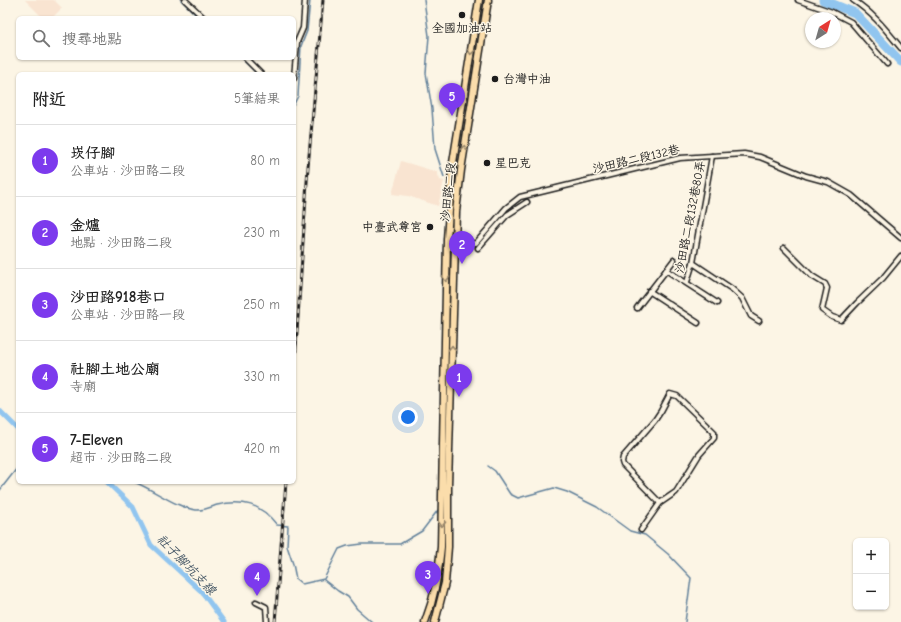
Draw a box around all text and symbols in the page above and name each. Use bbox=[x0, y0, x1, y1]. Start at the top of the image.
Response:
marker: 全國加油站 bbox=[457, 10, 467, 20]
north arrow bbox=[805, 12, 841, 48]
search box bbox=[16, 16, 296, 60]
place label: 全國加油站 bbox=[432, 21, 492, 35]
icon: search bbox=[30, 27, 52, 49]
text: 搜尋地點 bbox=[62, 30, 122, 48]
one-way arrow bbox=[467, 49, 476, 55]
place label: 台灣中油 bbox=[503, 72, 551, 86]
marker: 台灣中油 bbox=[490, 74, 500, 84]
pin: 5 bbox=[439, 83, 465, 116]
text: 附近 bbox=[32, 90, 66, 109]
text: 5筆結果 bbox=[234, 91, 280, 106]
street label: 沙田路二段132巷 bbox=[591, 142, 681, 176]
text: 崁仔腳 bbox=[70, 144, 115, 162]
one-way arrow bbox=[459, 145, 468, 152]
text: 1 bbox=[42, 153, 48, 168]
text: 80 m bbox=[250, 153, 280, 168]
place label: 星巴克 bbox=[495, 156, 531, 170]
marker: 星巴克 bbox=[482, 158, 492, 168]
street label: 沙田路二段132巷80弄 bbox=[672, 159, 708, 275]
street label: 沙田路二段 bbox=[438, 161, 458, 223]
text: 公車站 · 沙田路二段 bbox=[70, 163, 185, 178]
text: 金爐 bbox=[70, 216, 100, 234]
place label: 中臺武尊宮 bbox=[362, 220, 422, 234]
marker: 中臺武尊宮 bbox=[425, 222, 435, 232]
text: 2 bbox=[42, 225, 48, 240]
text: 230 m bbox=[244, 225, 280, 240]
pin: 2 bbox=[449, 231, 475, 264]
text: 地點 · 沙田路二段 bbox=[70, 235, 172, 250]
one-way arrow bbox=[442, 276, 450, 282]
text: 沙田路918巷口 bbox=[70, 288, 166, 306]
text: 3 bbox=[42, 297, 48, 312]
text: 250 m bbox=[243, 297, 280, 312]
text: 公車站 · 沙田路一段 bbox=[70, 307, 185, 322]
one-way arrow bbox=[448, 345, 456, 351]
text: 社腳土地公廟 bbox=[70, 360, 160, 378]
pin: 1 bbox=[446, 364, 472, 397]
text: 4 bbox=[42, 369, 48, 384]
text: 330 m bbox=[244, 369, 280, 384]
text: 寺廟 bbox=[70, 379, 96, 394]
your location bbox=[398, 407, 418, 427]
text: 7-Eleven bbox=[70, 431, 123, 449]
text: 5 bbox=[42, 441, 48, 456]
text: 420 m bbox=[244, 441, 280, 456]
text: 超市 · 沙田路二段 bbox=[70, 450, 172, 465]
one-way arrow bbox=[438, 521, 446, 527]
water label: 社子腳坑支線 bbox=[154, 531, 220, 598]
map controls bbox=[853, 538, 889, 610]
button: + bbox=[853, 538, 889, 574]
pin: 3 bbox=[415, 561, 441, 594]
pin: 4 bbox=[244, 563, 270, 596]
button: − bbox=[853, 574, 889, 610]

